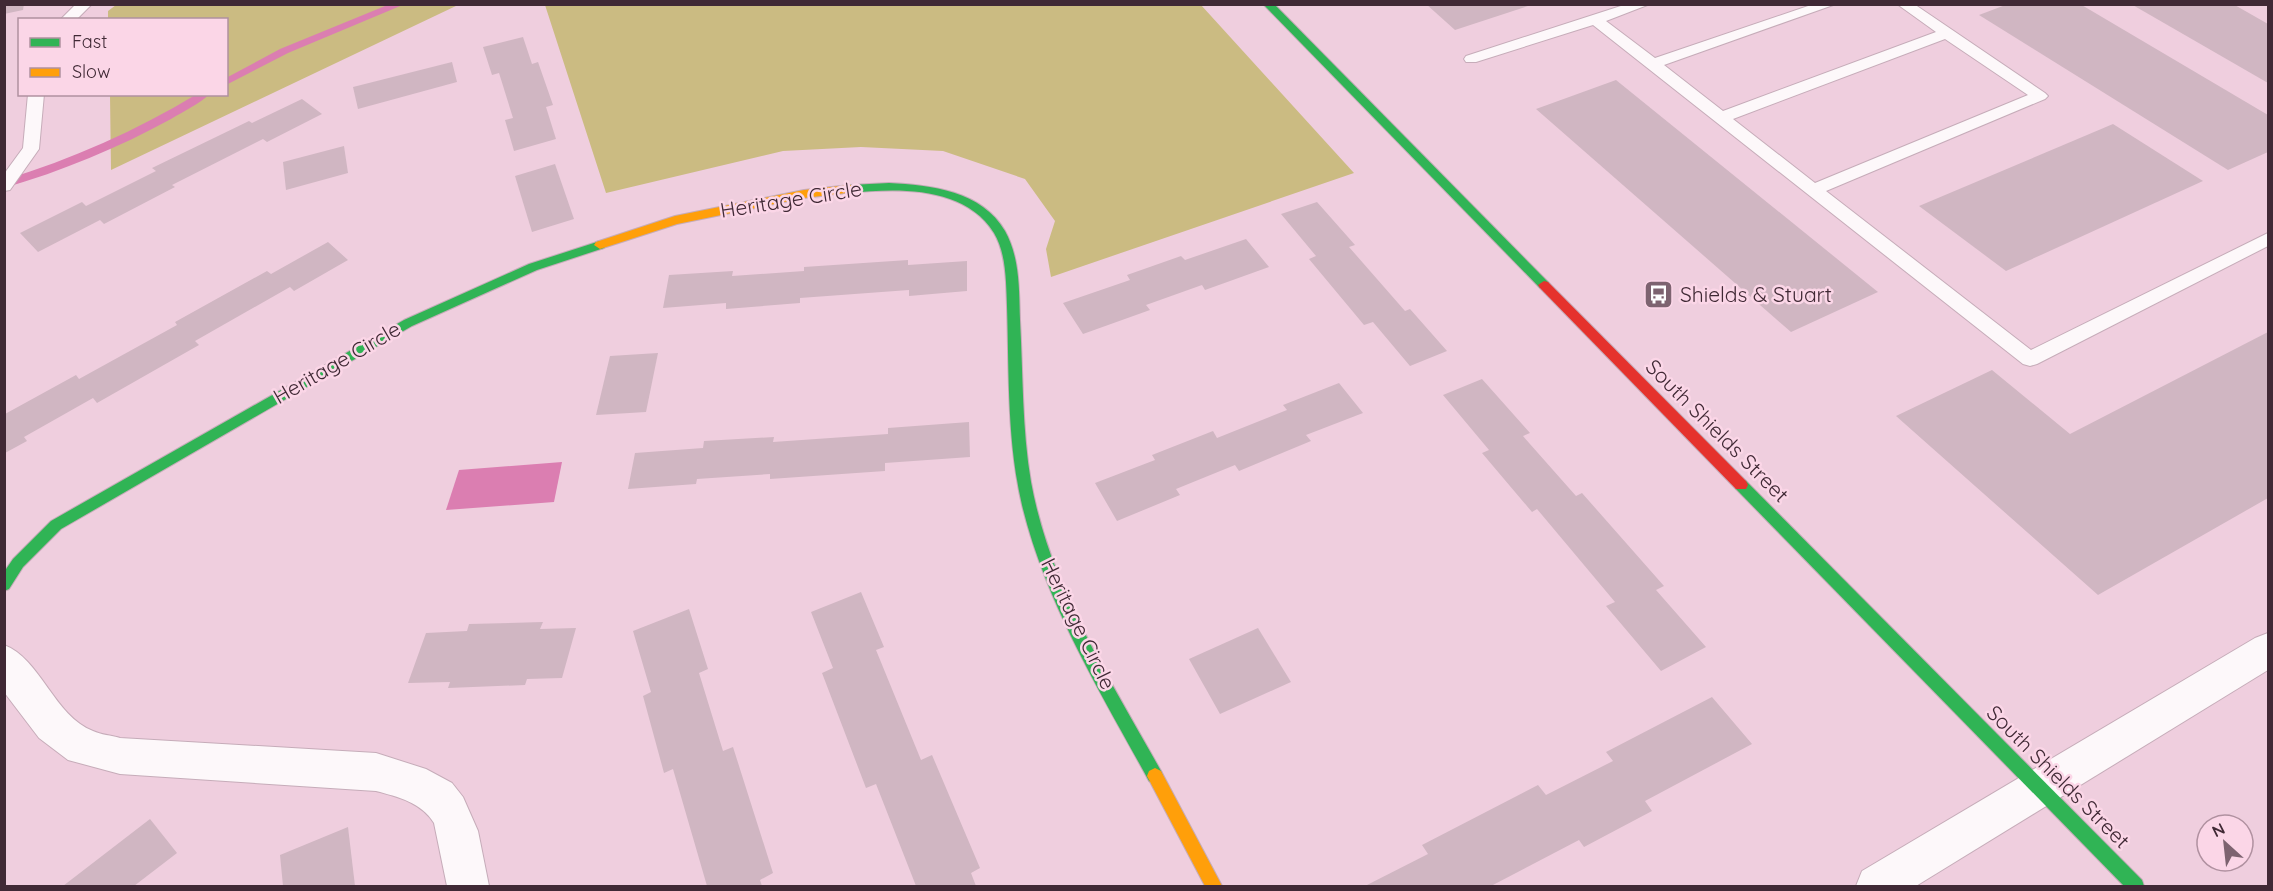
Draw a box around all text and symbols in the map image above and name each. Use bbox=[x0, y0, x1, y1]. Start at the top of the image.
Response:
legend bbox=[18, 18, 228, 96]
text: Fast bbox=[72, 30, 107, 53]
text: Slow bbox=[72, 60, 110, 83]
street label: Heritage Circle bbox=[718, 175, 863, 223]
bus stop icon: Shields & Stuart bbox=[1643, 279, 1675, 311]
place label: Shields & Stuart bbox=[1680, 281, 1832, 307]
street label: Heritage Circle bbox=[268, 315, 405, 409]
street label: South Shields Street bbox=[1641, 353, 1795, 507]
street label: Heritage Circle bbox=[1036, 554, 1122, 693]
street label: South Shields Street bbox=[1982, 699, 2136, 853]
north arrow bbox=[2195, 813, 2255, 873]
text: N bbox=[2208, 818, 2228, 841]

